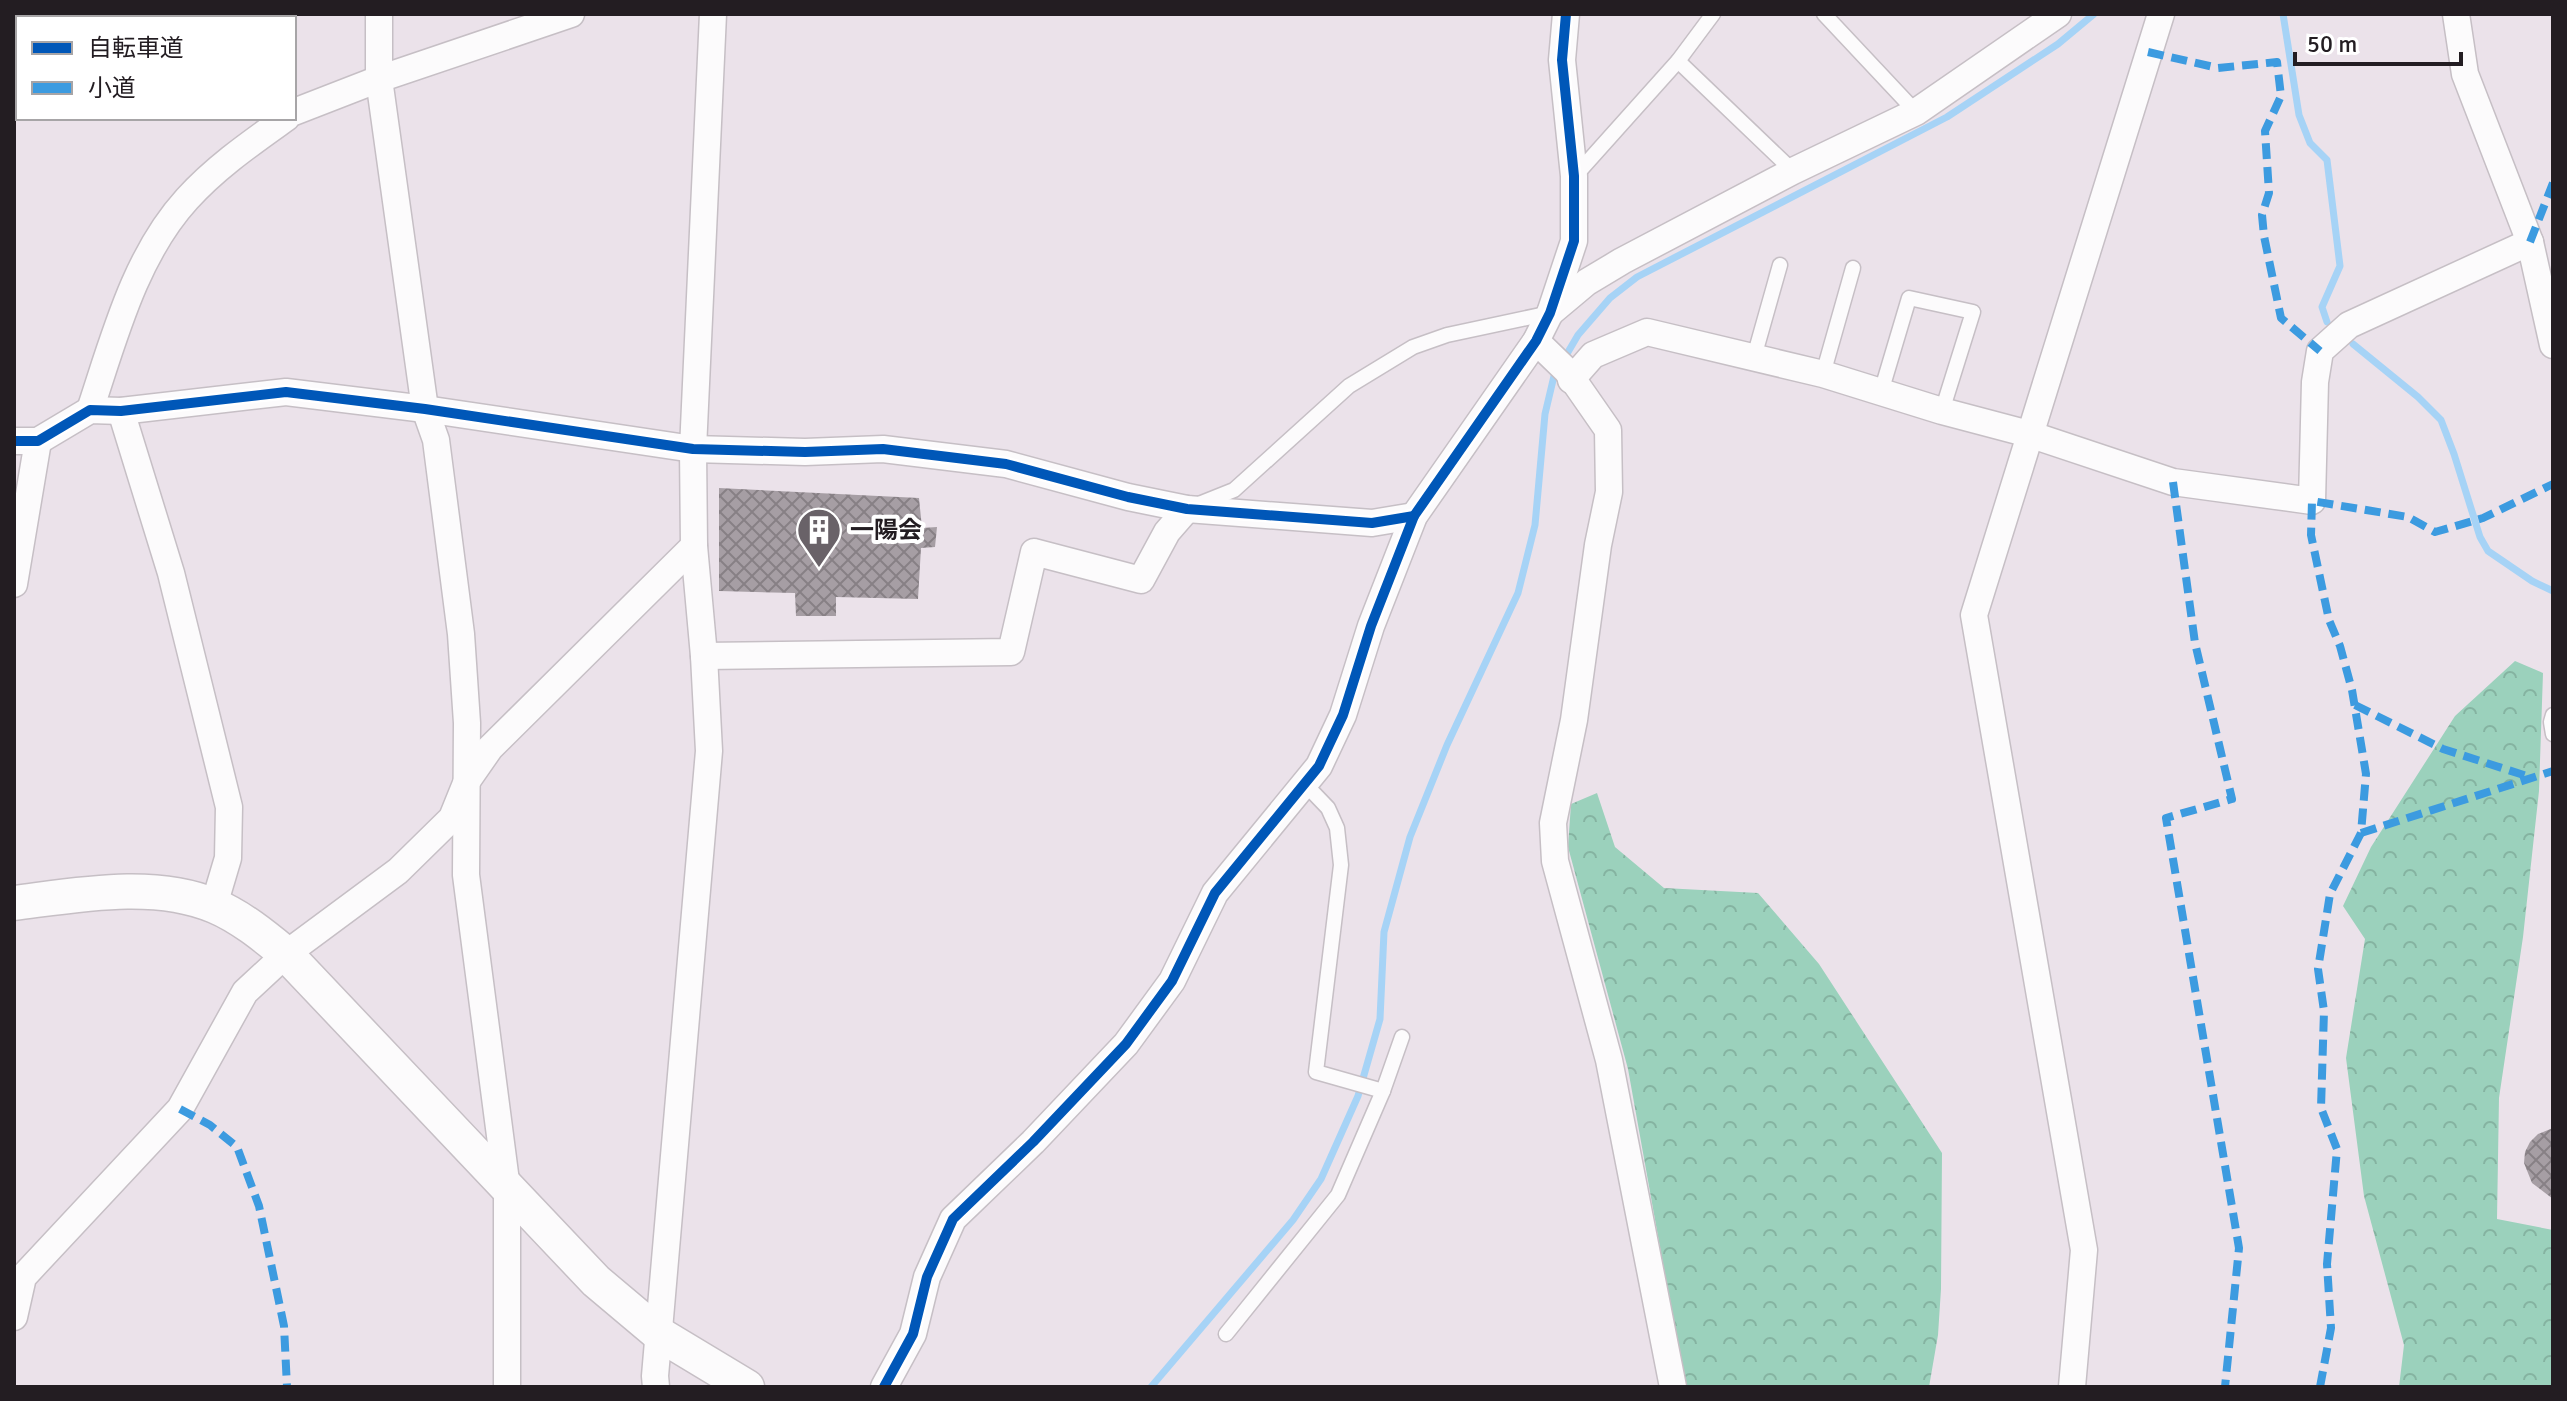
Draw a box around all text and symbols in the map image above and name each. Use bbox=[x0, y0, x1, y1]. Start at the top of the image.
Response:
legend bbox=[16, 16, 296, 120]
scale bar bbox=[2295, 16, 2461, 66]
text: 50 m bbox=[2307, 29, 2357, 59]
text: 自転車道 bbox=[88, 33, 184, 63]
text: 小道 bbox=[88, 73, 136, 103]
building icon: 一陽会 bbox=[795, 506, 843, 569]
place label: 一陽会 bbox=[850, 515, 922, 545]

